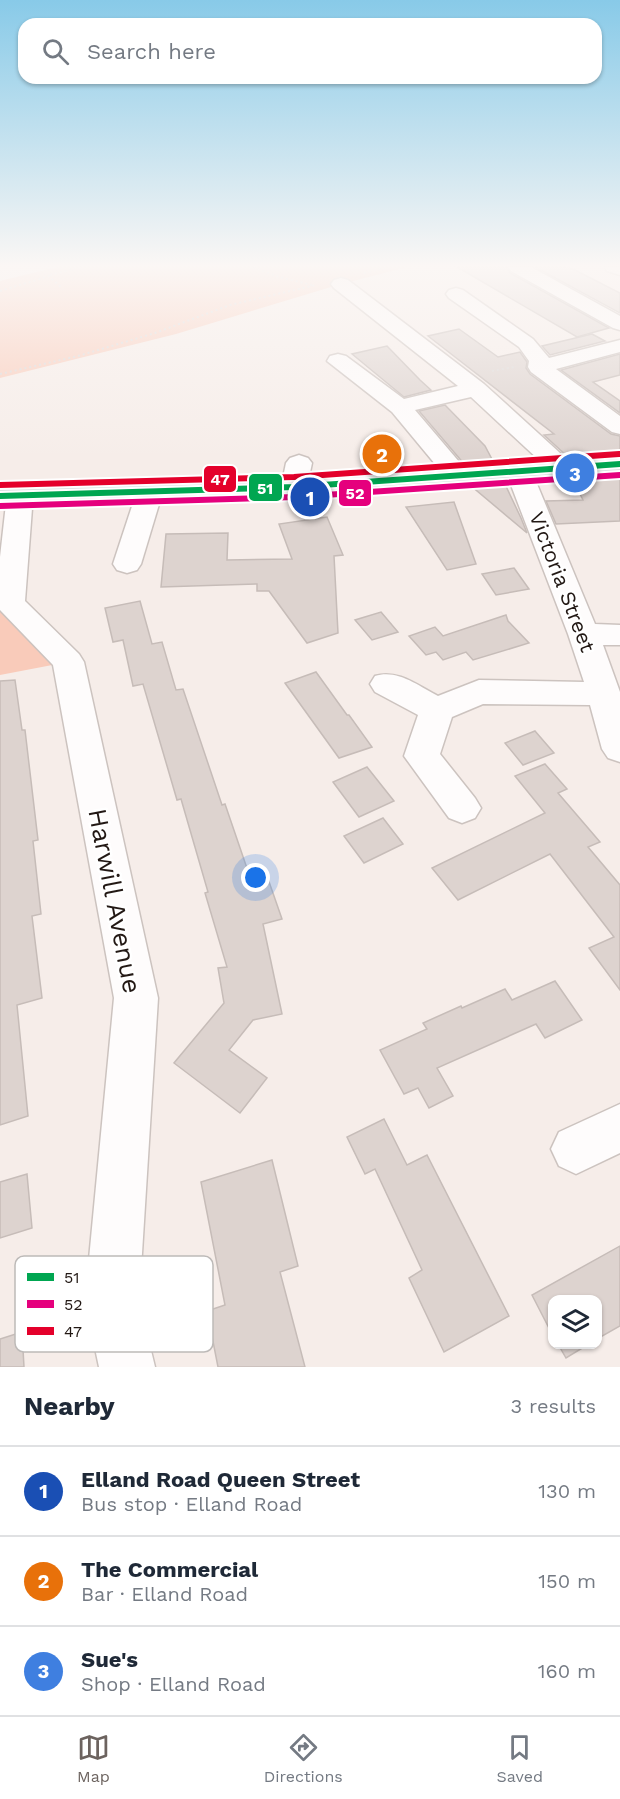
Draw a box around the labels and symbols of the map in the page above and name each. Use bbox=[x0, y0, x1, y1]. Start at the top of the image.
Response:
pin: 2 bbox=[362, 432, 401, 476]
pin: 3 bbox=[556, 450, 594, 496]
line badge: 47 bbox=[203, 465, 237, 493]
text: 47 bbox=[210, 470, 230, 489]
line badge: 51 bbox=[248, 473, 283, 502]
pin: 1 bbox=[290, 474, 330, 520]
text: 51 bbox=[257, 479, 273, 498]
line badge: 52 bbox=[338, 479, 372, 507]
text: 52 bbox=[346, 484, 364, 503]
street label: Victoria Street bbox=[524, 508, 601, 656]
street label: Harwill Avenue bbox=[82, 806, 148, 996]
your location bbox=[241, 863, 270, 892]
legend bbox=[15, 1256, 213, 1352]
text: 51 bbox=[64, 1268, 80, 1287]
text: 52 bbox=[64, 1295, 83, 1314]
text: 47 bbox=[64, 1322, 82, 1341]

